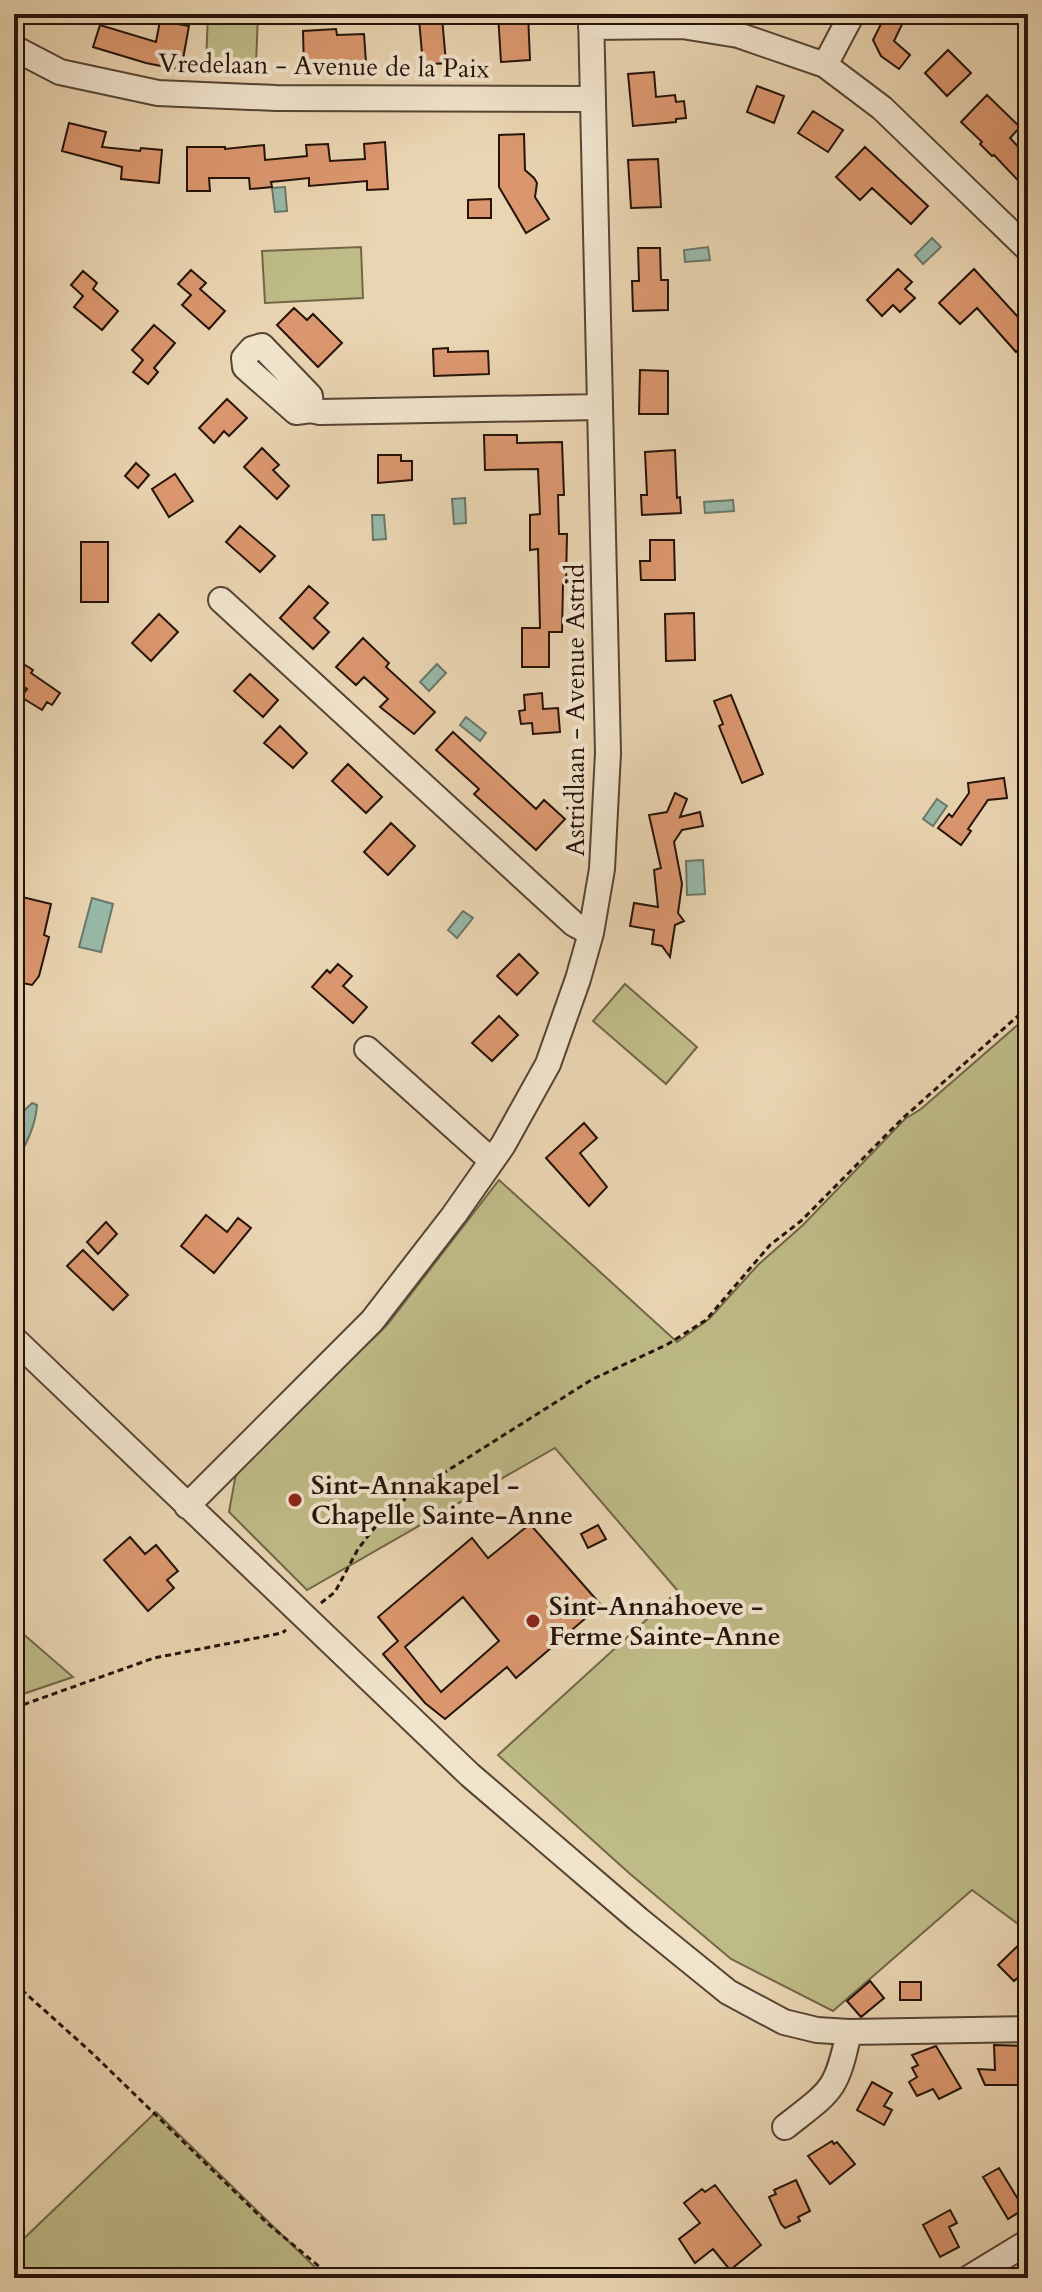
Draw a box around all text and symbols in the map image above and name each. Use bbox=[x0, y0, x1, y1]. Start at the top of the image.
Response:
street label: Vredelaan - Avenue de la Paix bbox=[158, 46, 490, 86]
street label: Astridlaan - Avenue Astrid bbox=[558, 563, 593, 856]
place label: Sint-Annakapel - Chapelle Sainte-Anne bbox=[311, 1468, 573, 1533]
marker: Sint-Annakapel - Chapelle Sainte-Anne bbox=[286, 1491, 304, 1509]
place label: Sint-Annahoeve - Ferme Sainte-Anne bbox=[549, 1589, 781, 1654]
marker: Sint-Annahoeve - Ferme Sainte-Anne bbox=[524, 1612, 542, 1630]

